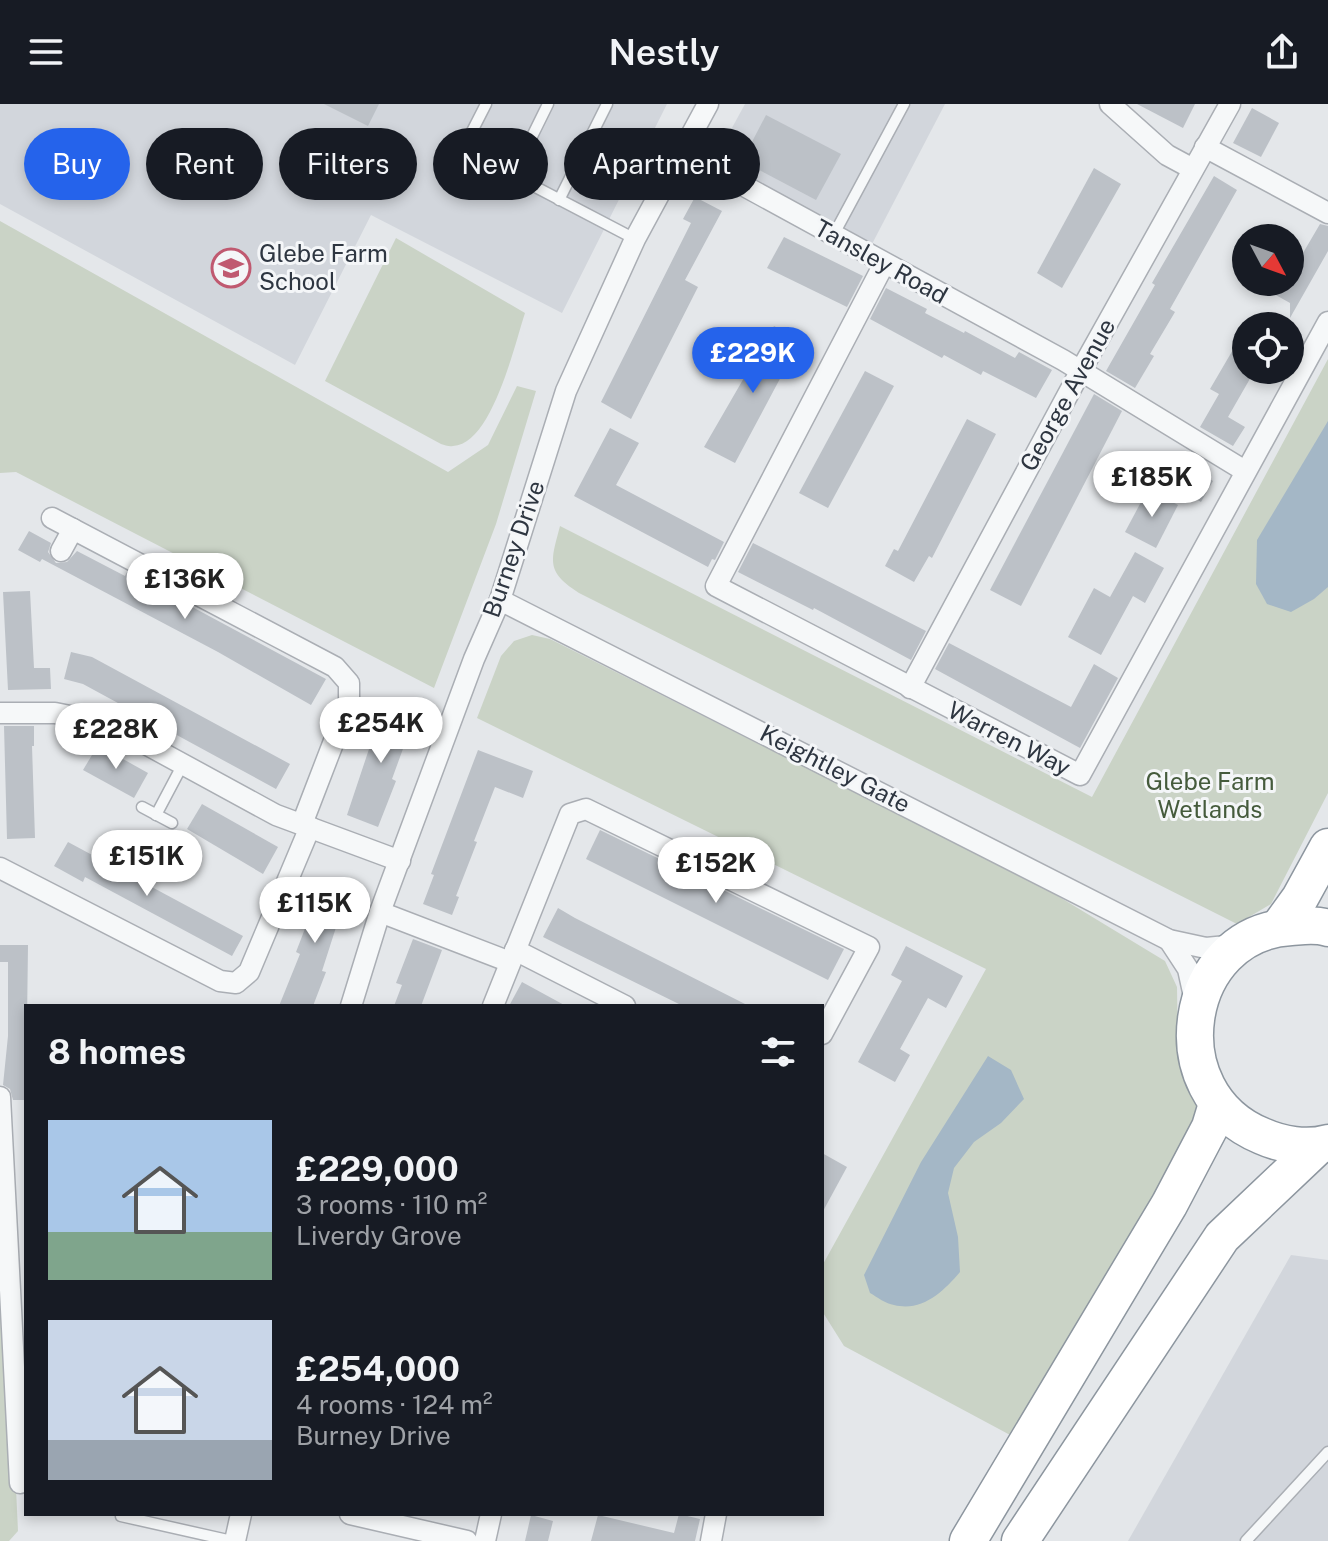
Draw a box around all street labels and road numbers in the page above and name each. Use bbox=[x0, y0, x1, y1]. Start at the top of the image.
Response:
street label: Tansley Road bbox=[810, 213, 953, 309]
street label: George Avenue bbox=[1014, 313, 1121, 476]
street label: Burney Drive bbox=[477, 477, 550, 621]
street label: Warren Way bbox=[943, 695, 1076, 781]
street label: Keightley Gate bbox=[756, 718, 915, 818]

